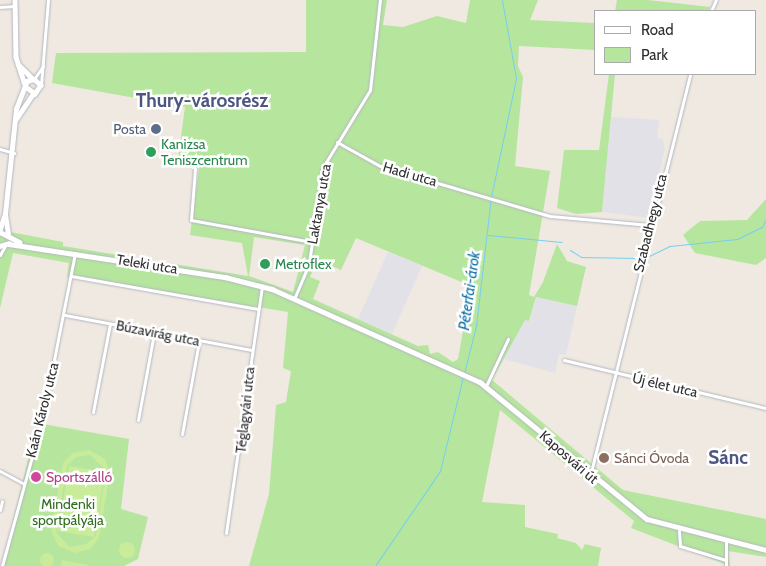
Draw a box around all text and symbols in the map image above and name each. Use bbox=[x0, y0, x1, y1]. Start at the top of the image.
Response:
legend bbox=[594, 10, 756, 75]
text: Road bbox=[641, 21, 674, 39]
text: Park bbox=[641, 46, 668, 64]
district label: Thury-városrész bbox=[136, 90, 268, 112]
place label: Posta bbox=[113, 121, 146, 137]
marker: Posta bbox=[150, 123, 162, 135]
place label: Kanizsa Teniszcentrum bbox=[161, 136, 247, 168]
marker: Kanizsa Teniszcentrum bbox=[145, 146, 157, 158]
street label: Hadi utca bbox=[381, 158, 439, 190]
street label: Laktanya utca bbox=[304, 163, 334, 245]
street label: Szabadhegy utca bbox=[630, 172, 670, 274]
water label: Péterfai-árok bbox=[456, 250, 484, 332]
street label: Teleki utca bbox=[115, 251, 179, 277]
place label: Metroflex bbox=[275, 256, 332, 272]
marker: Metroflex bbox=[259, 258, 271, 270]
street label: Búzavirág utca bbox=[115, 317, 201, 349]
street label: Kaán Károly utca bbox=[22, 361, 62, 459]
street label: Téglagyári utca bbox=[232, 366, 258, 454]
street label: Új élet utca bbox=[631, 369, 699, 401]
street label: Kaposvári út bbox=[536, 427, 602, 487]
district label: Sánc bbox=[708, 447, 748, 469]
place label: Sánci Óvoda bbox=[614, 450, 689, 466]
marker: Sánci Óvoda bbox=[598, 452, 610, 464]
place label: Sportszálló bbox=[46, 469, 112, 485]
marker: Sportszálló bbox=[30, 471, 42, 483]
park label: Mindenki sportpályája bbox=[32, 496, 104, 528]

